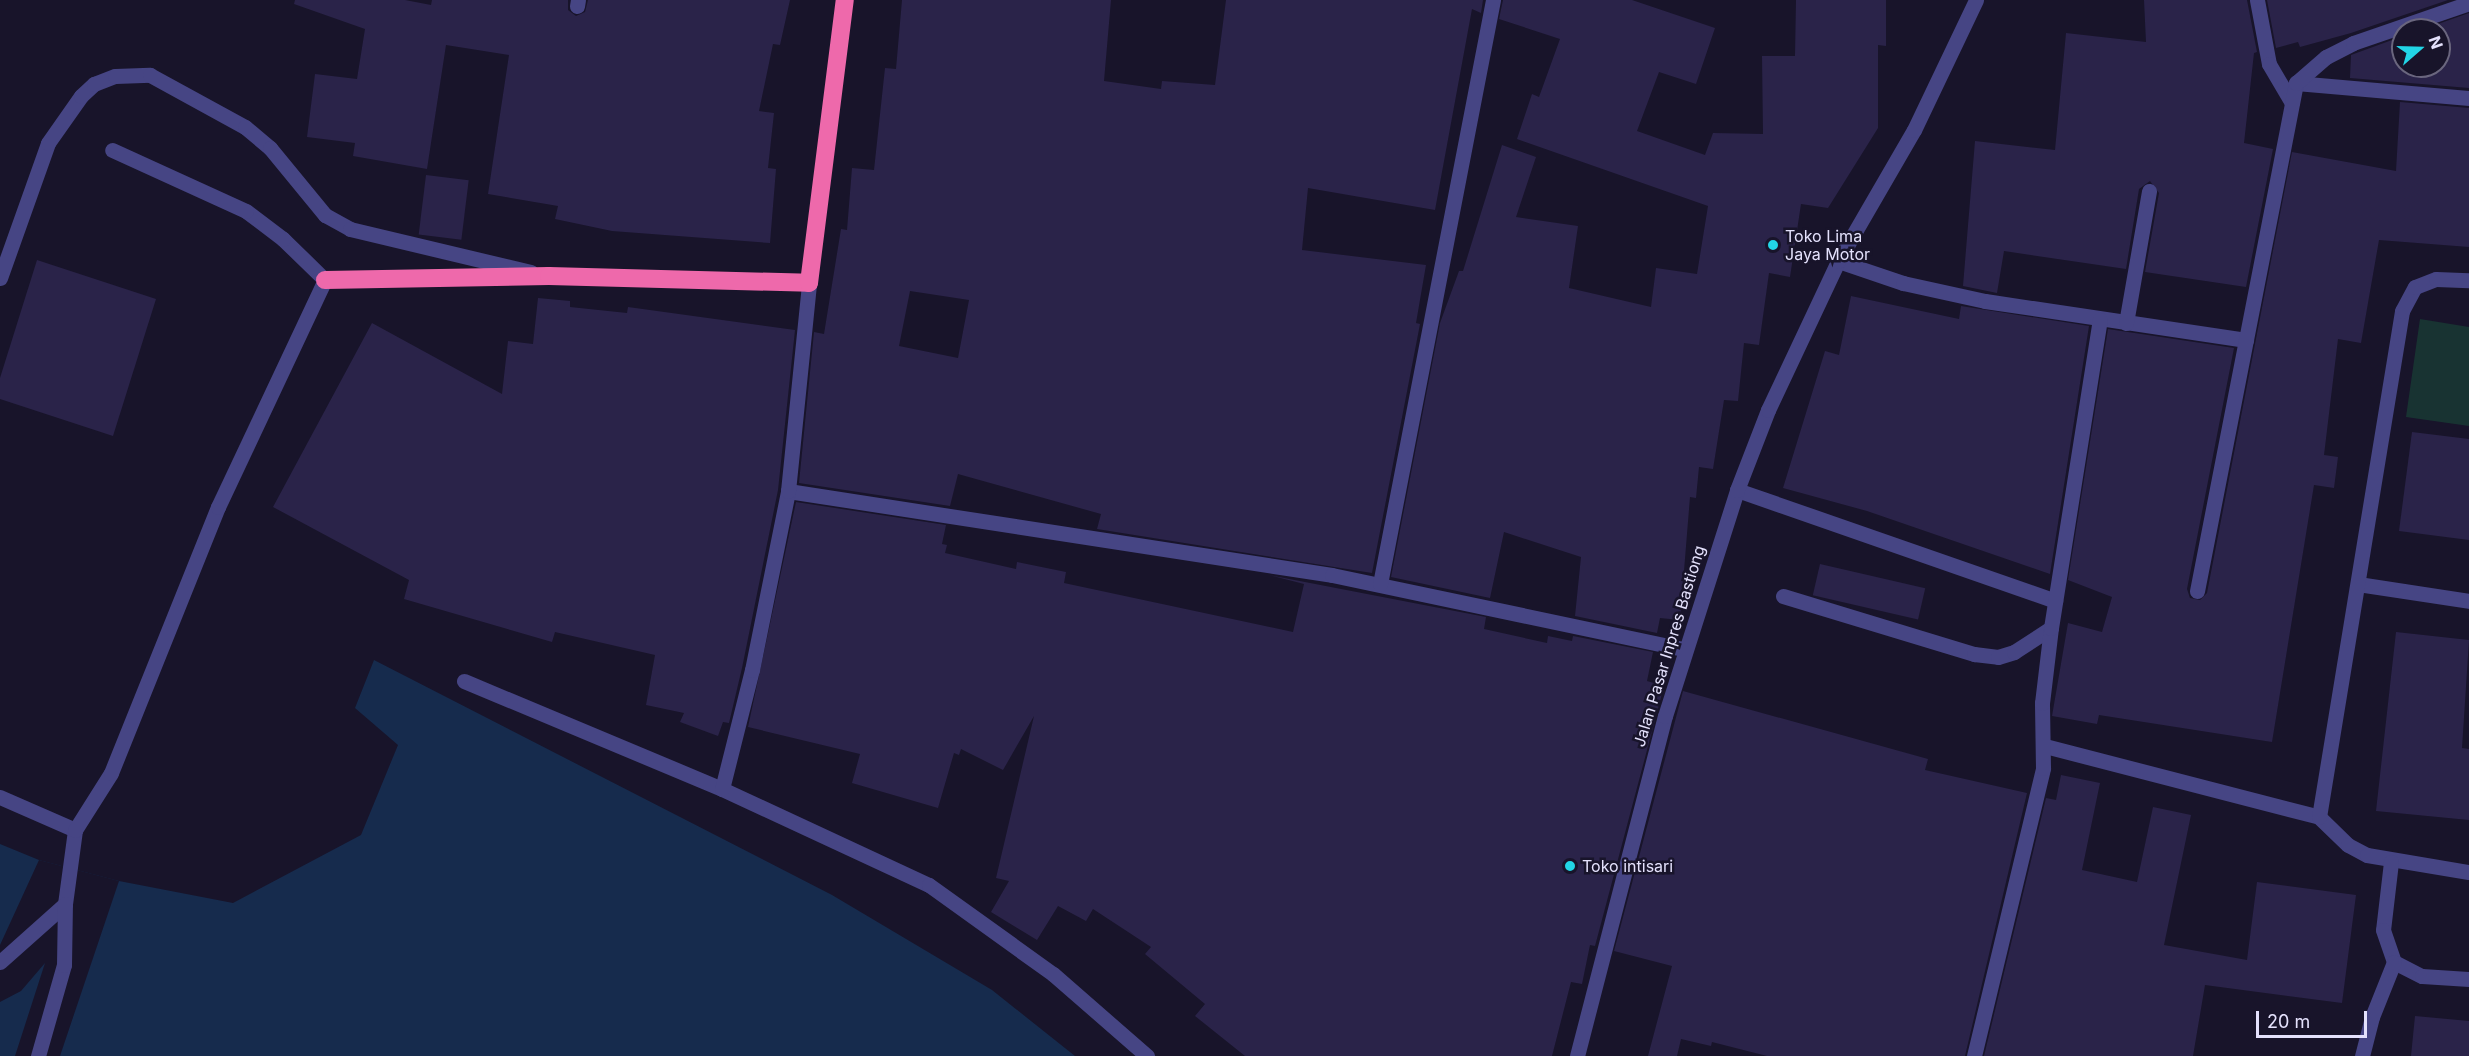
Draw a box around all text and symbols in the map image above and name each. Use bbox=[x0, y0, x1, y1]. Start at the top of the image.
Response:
north arrow bbox=[2391, 18, 2451, 78]
text: N bbox=[2425, 33, 2448, 52]
place label: Toko Lima Jaya Motor bbox=[1785, 226, 1870, 264]
marker: Toko Lima Jaya Motor bbox=[1766, 238, 1780, 252]
street label: Jalan Pasar Inpres Bastiong bbox=[1629, 543, 1709, 749]
place label: Toko intisari bbox=[1582, 856, 1673, 876]
marker: Toko intisari bbox=[1563, 859, 1577, 873]
scale bar bbox=[2259, 999, 2370, 1037]
text: 20 m bbox=[2267, 1011, 2310, 1032]

